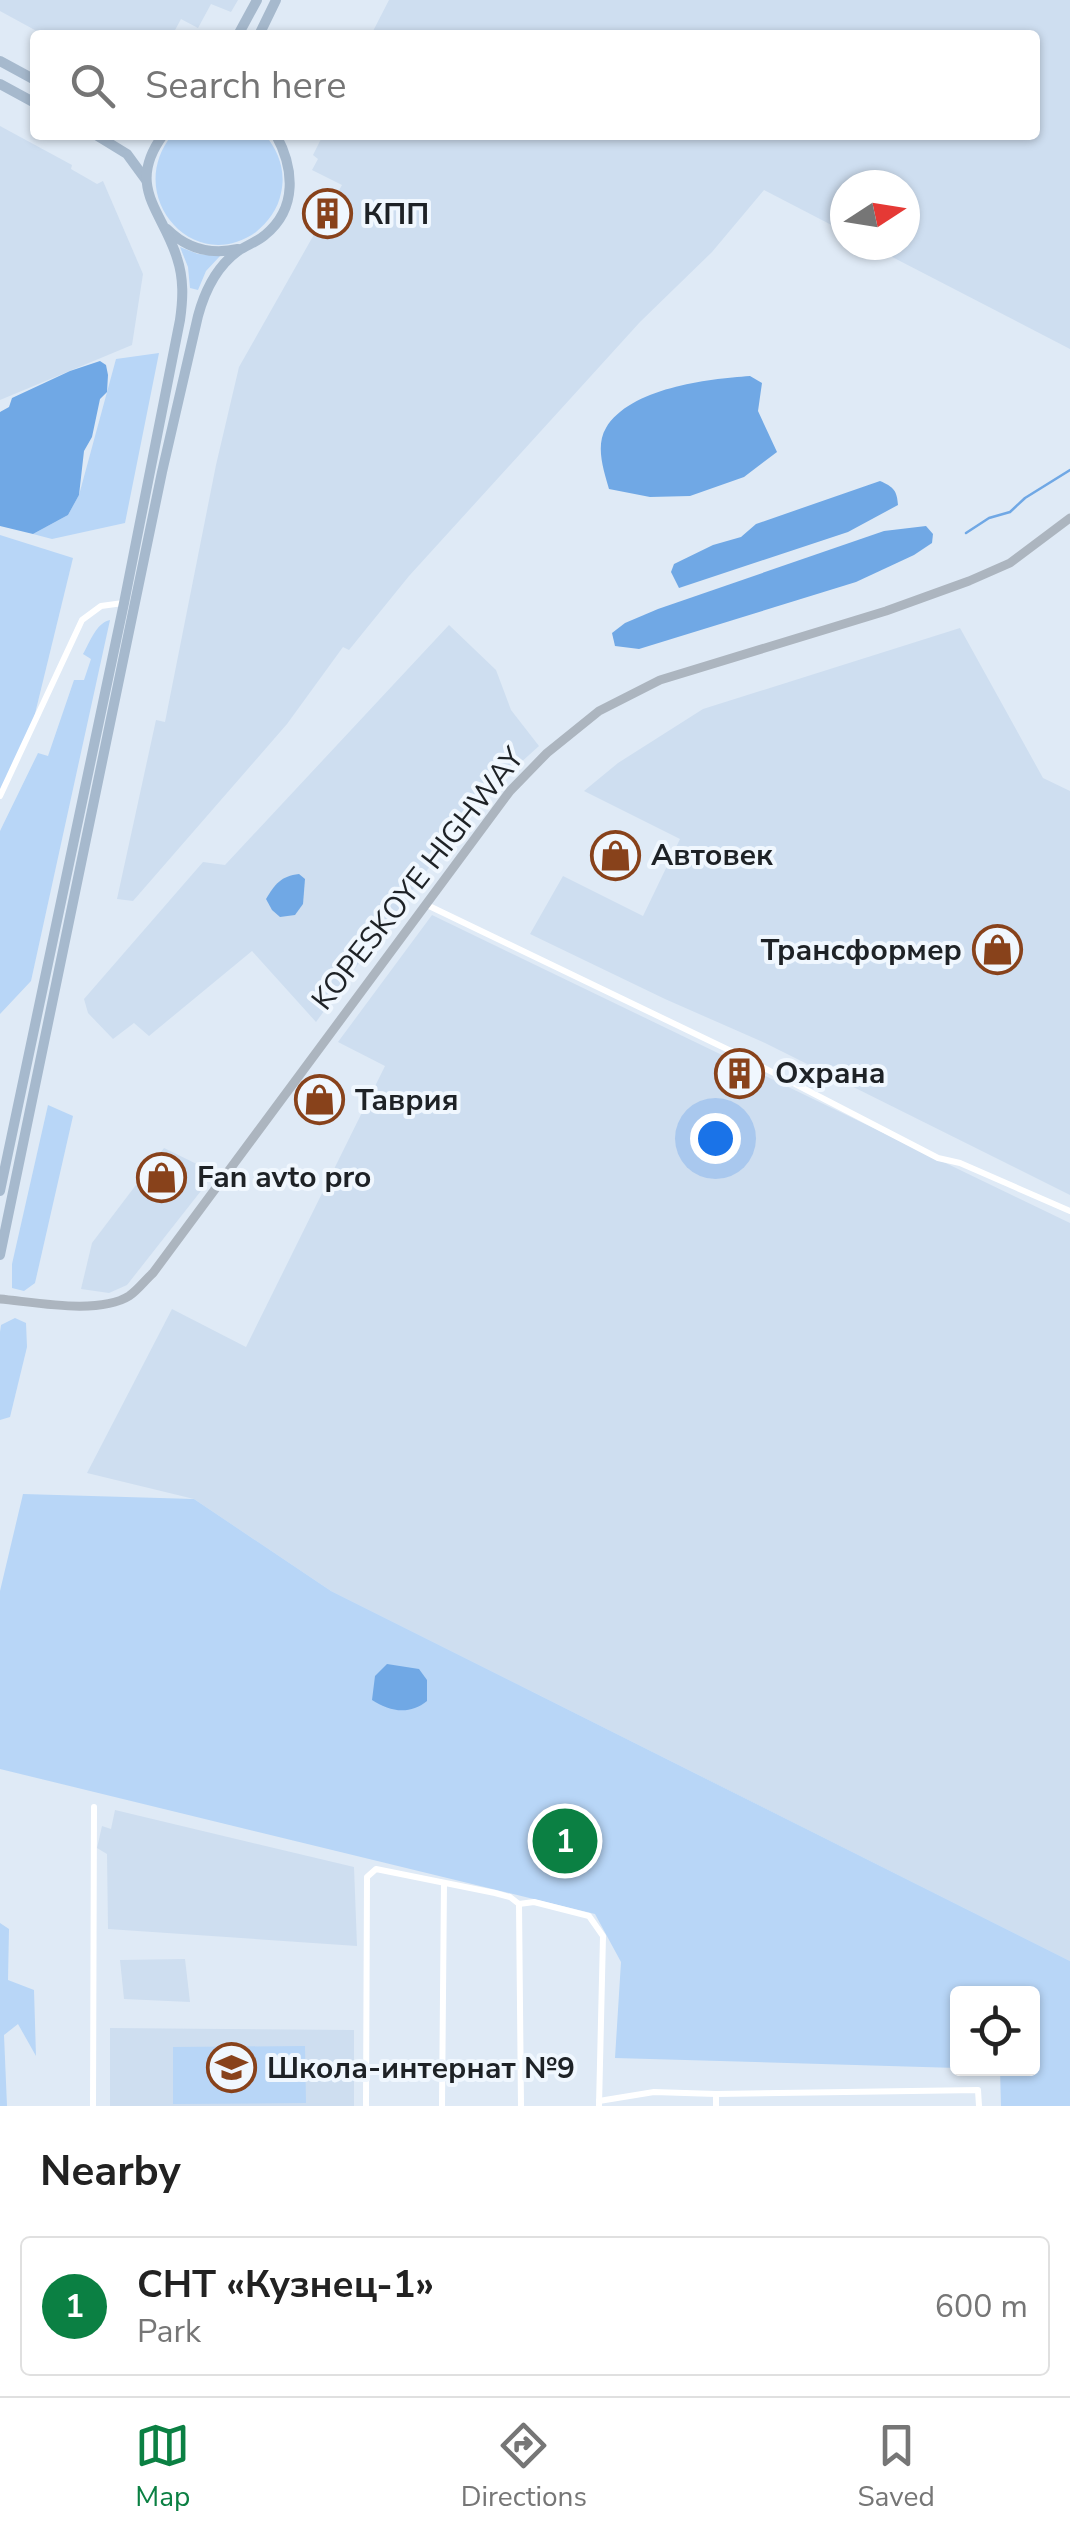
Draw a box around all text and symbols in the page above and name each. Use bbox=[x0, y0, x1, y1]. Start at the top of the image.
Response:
search box bbox=[30, 30, 1040, 140]
icon: search bbox=[65, 58, 120, 113]
text: Search here bbox=[145, 60, 346, 111]
north arrow bbox=[830, 170, 920, 260]
building icon: КПП bbox=[302, 188, 354, 240]
place label: КПП bbox=[363, 194, 429, 235]
street label: KOPESKOYE HIGHWAY bbox=[302, 738, 534, 1019]
shop icon: Автовек bbox=[590, 829, 642, 881]
place label: Автовек bbox=[651, 835, 773, 876]
shop icon: Трансформер bbox=[971, 924, 1023, 976]
place label: Трансформер bbox=[761, 930, 962, 971]
building icon: Охрана bbox=[714, 1047, 766, 1099]
place label: Охрана bbox=[775, 1053, 886, 1094]
shop icon: Таврия bbox=[294, 1074, 346, 1126]
place label: Таврия bbox=[355, 1080, 459, 1121]
your location bbox=[690, 1113, 741, 1164]
shop icon: Fan avto pro bbox=[136, 1151, 188, 1203]
place label: Fan avto pro bbox=[197, 1157, 371, 1198]
pin: 1 bbox=[532, 1804, 598, 1878]
map controls bbox=[950, 1986, 1040, 2076]
button: locate bbox=[950, 1986, 1040, 2076]
school or university icon: Школа-интернат №9 bbox=[206, 2042, 258, 2094]
place label: Школа-интернат №9 bbox=[267, 2048, 575, 2089]
text: Nearby bbox=[40, 2143, 181, 2200]
text: СНТ «Кузнец-1» bbox=[137, 2259, 434, 2310]
text: 1 bbox=[65, 2285, 84, 2328]
text: 600 m bbox=[935, 2285, 1028, 2328]
text: Park bbox=[137, 2310, 201, 2353]
tab: Map bbox=[135, 2418, 190, 2516]
tab: Directions bbox=[461, 2418, 587, 2516]
tab: Saved bbox=[857, 2418, 935, 2516]

